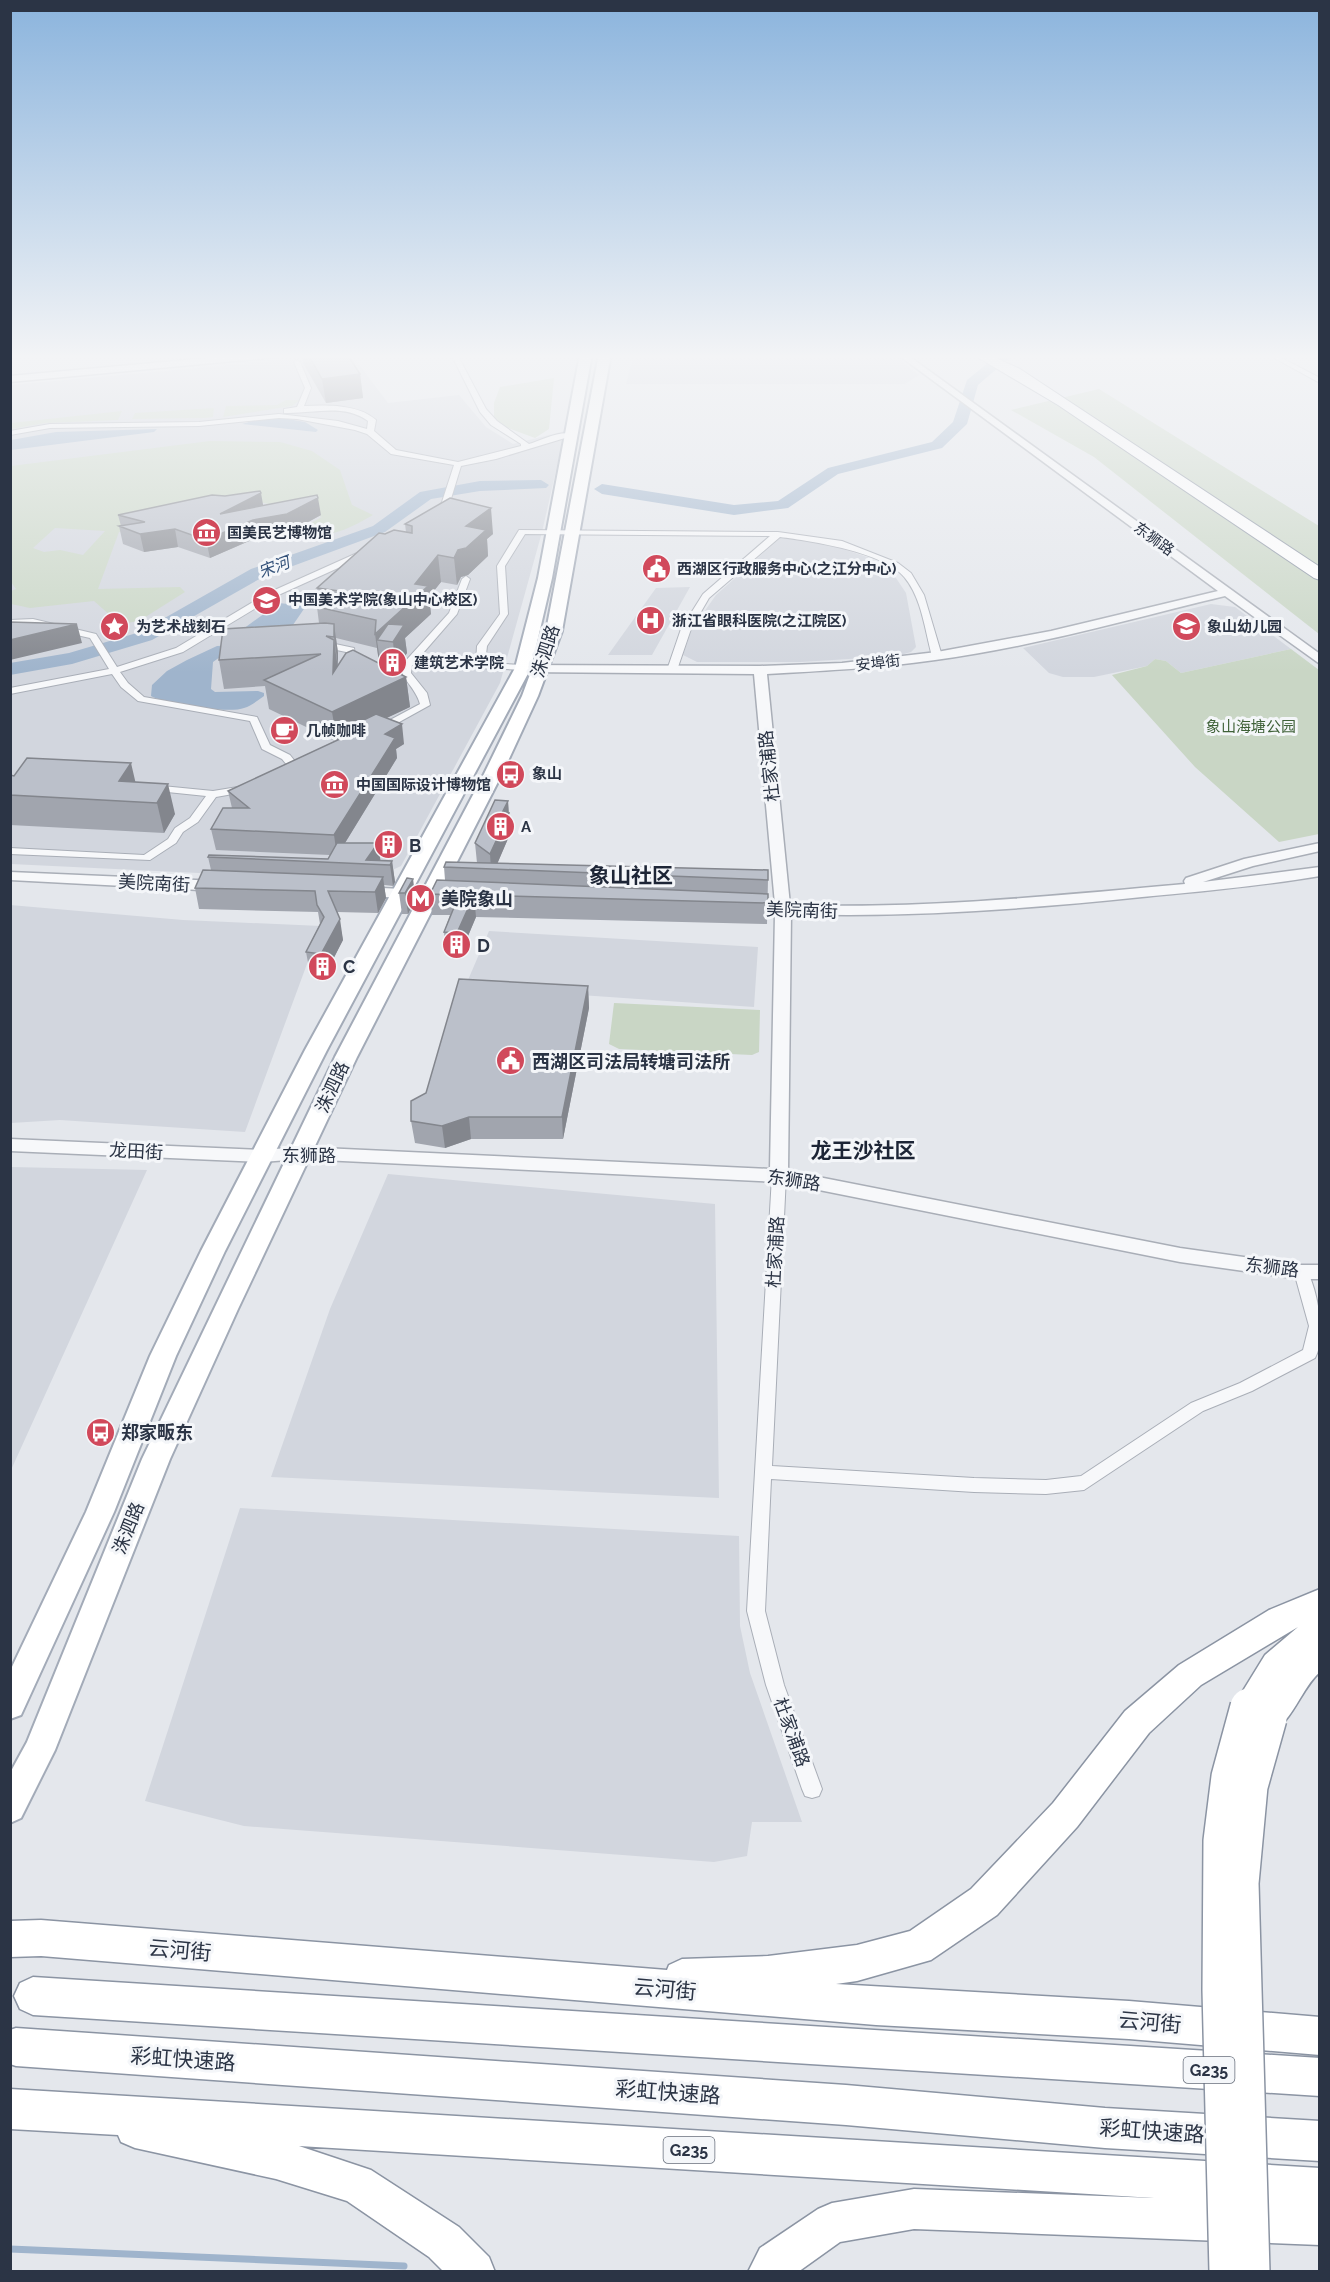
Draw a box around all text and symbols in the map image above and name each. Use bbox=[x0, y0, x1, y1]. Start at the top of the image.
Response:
museum icon: 国美民艺博物馆 bbox=[190, 517, 222, 549]
street label: 东狮路 bbox=[1131, 518, 1177, 560]
place label: 国美民艺博物馆 bbox=[227, 524, 332, 542]
water label: 宋河 bbox=[256, 551, 295, 582]
public building icon: 西湖区行政服务中心(之江分中心) bbox=[640, 553, 672, 585]
place label: 西湖区行政服务中心(之江分中心) bbox=[677, 560, 897, 578]
school or university icon: 中国美术学院(象山中心校区) bbox=[251, 584, 283, 616]
place label: 中国美术学院(象山中心校区) bbox=[288, 591, 478, 609]
hospital icon: 浙江省眼科医院(之江院区) bbox=[635, 605, 667, 637]
place icon: 为艺术战刻石 bbox=[99, 611, 131, 643]
school or university icon: 象山幼儿园 bbox=[1170, 611, 1202, 643]
place label: 浙江省眼科医院(之江院区) bbox=[672, 612, 847, 630]
place label: 为艺术战刻石 bbox=[136, 618, 226, 636]
place label: 象山幼儿园 bbox=[1207, 618, 1282, 636]
street label: 洙泗路 bbox=[527, 622, 563, 680]
building icon: 建筑艺术学院 bbox=[377, 647, 409, 679]
street label: 安埠街 bbox=[855, 651, 901, 675]
place label: 建筑艺术学院 bbox=[414, 654, 504, 672]
cafe icon: 几帧咖啡 bbox=[269, 715, 301, 747]
park label: 象山海塘公园 bbox=[1206, 718, 1296, 736]
place label: 几帧咖啡 bbox=[306, 722, 366, 740]
street label: 杜家浦路 bbox=[755, 729, 783, 803]
bus stop icon: 象山 bbox=[495, 758, 527, 790]
place label: 象山 bbox=[532, 765, 562, 783]
museum icon: 中国国际设计博物馆 bbox=[319, 769, 351, 801]
place label: 中国国际设计博物馆 bbox=[356, 776, 491, 794]
building icon: A bbox=[484, 811, 516, 843]
place label: A bbox=[521, 818, 532, 836]
building icon: B bbox=[372, 829, 404, 861]
place label: B bbox=[409, 835, 421, 856]
district label: 象山社区 bbox=[589, 863, 673, 888]
street label: 美院南街 bbox=[117, 871, 191, 895]
metro station icon: 美院象山 bbox=[404, 882, 436, 914]
place label: 美院象山 bbox=[441, 888, 513, 909]
street label: 美院南街 bbox=[766, 898, 838, 922]
building icon: D bbox=[440, 929, 472, 961]
place label: D bbox=[477, 935, 490, 956]
building icon: C bbox=[306, 950, 338, 982]
place label: C bbox=[343, 956, 355, 977]
public building icon: 西湖区司法局转塘司法所 bbox=[495, 1045, 527, 1077]
place label: 西湖区司法局转塘司法所 bbox=[532, 1051, 730, 1072]
street label: 洙泗路 bbox=[311, 1058, 353, 1116]
district label: 龙王沙社区 bbox=[811, 1138, 916, 1163]
street label: 龙田街 bbox=[108, 1139, 164, 1163]
street label: 东狮路 bbox=[282, 1145, 336, 1166]
street label: 东狮路 bbox=[766, 1165, 822, 1195]
street label: 杜家浦路 bbox=[763, 1215, 787, 1289]
street label: 东狮路 bbox=[1244, 1253, 1300, 1281]
bus stop icon: 郑家畈东 bbox=[84, 1416, 116, 1448]
place label: 郑家畈东 bbox=[121, 1422, 193, 1443]
street label: 洙泗路 bbox=[108, 1499, 148, 1557]
street label: 杜家浦路 bbox=[770, 1695, 814, 1769]
street label: 云河街 bbox=[148, 1935, 212, 1965]
street label: 云河街 bbox=[633, 1974, 697, 2004]
street label: 云河街 bbox=[1118, 2007, 1182, 2037]
street label: 彩虹快速路 bbox=[130, 2043, 236, 2075]
road number: G235 bbox=[1184, 2057, 1234, 2083]
street label: 彩虹快速路 bbox=[615, 2076, 721, 2108]
street label: 彩虹快速路 bbox=[1099, 2115, 1205, 2147]
road number: G235 bbox=[664, 2137, 714, 2163]

